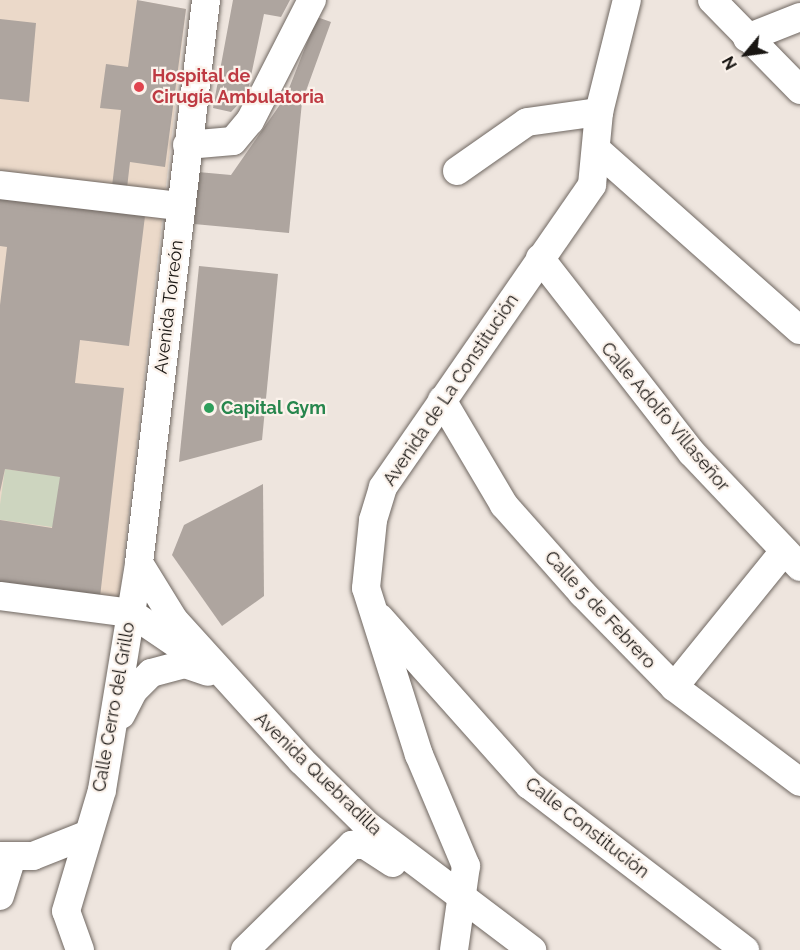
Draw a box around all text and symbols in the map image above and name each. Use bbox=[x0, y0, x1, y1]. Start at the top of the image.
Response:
north arrow bbox=[716, 24, 776, 84]
text: N bbox=[719, 53, 741, 73]
place label: Hospital de Cirugía Ambulatoria bbox=[152, 66, 325, 109]
marker: Hospital de Cirugía Ambulatoria bbox=[130, 78, 148, 96]
street label: Avenida Torreón bbox=[150, 239, 188, 375]
street label: Avenida de La Constitución bbox=[379, 290, 523, 490]
street label: Calle Adolfo Villaseñor bbox=[596, 338, 734, 496]
place label: Capital Gym bbox=[221, 397, 326, 419]
marker: Capital Gym bbox=[202, 401, 216, 415]
street label: Calle 5 de Febrero bbox=[540, 547, 660, 673]
street label: Calle Cerro del Grillo bbox=[88, 620, 140, 794]
street label: Avenida Quebradilla bbox=[250, 708, 386, 840]
street label: Calle Constitución bbox=[521, 773, 653, 883]

